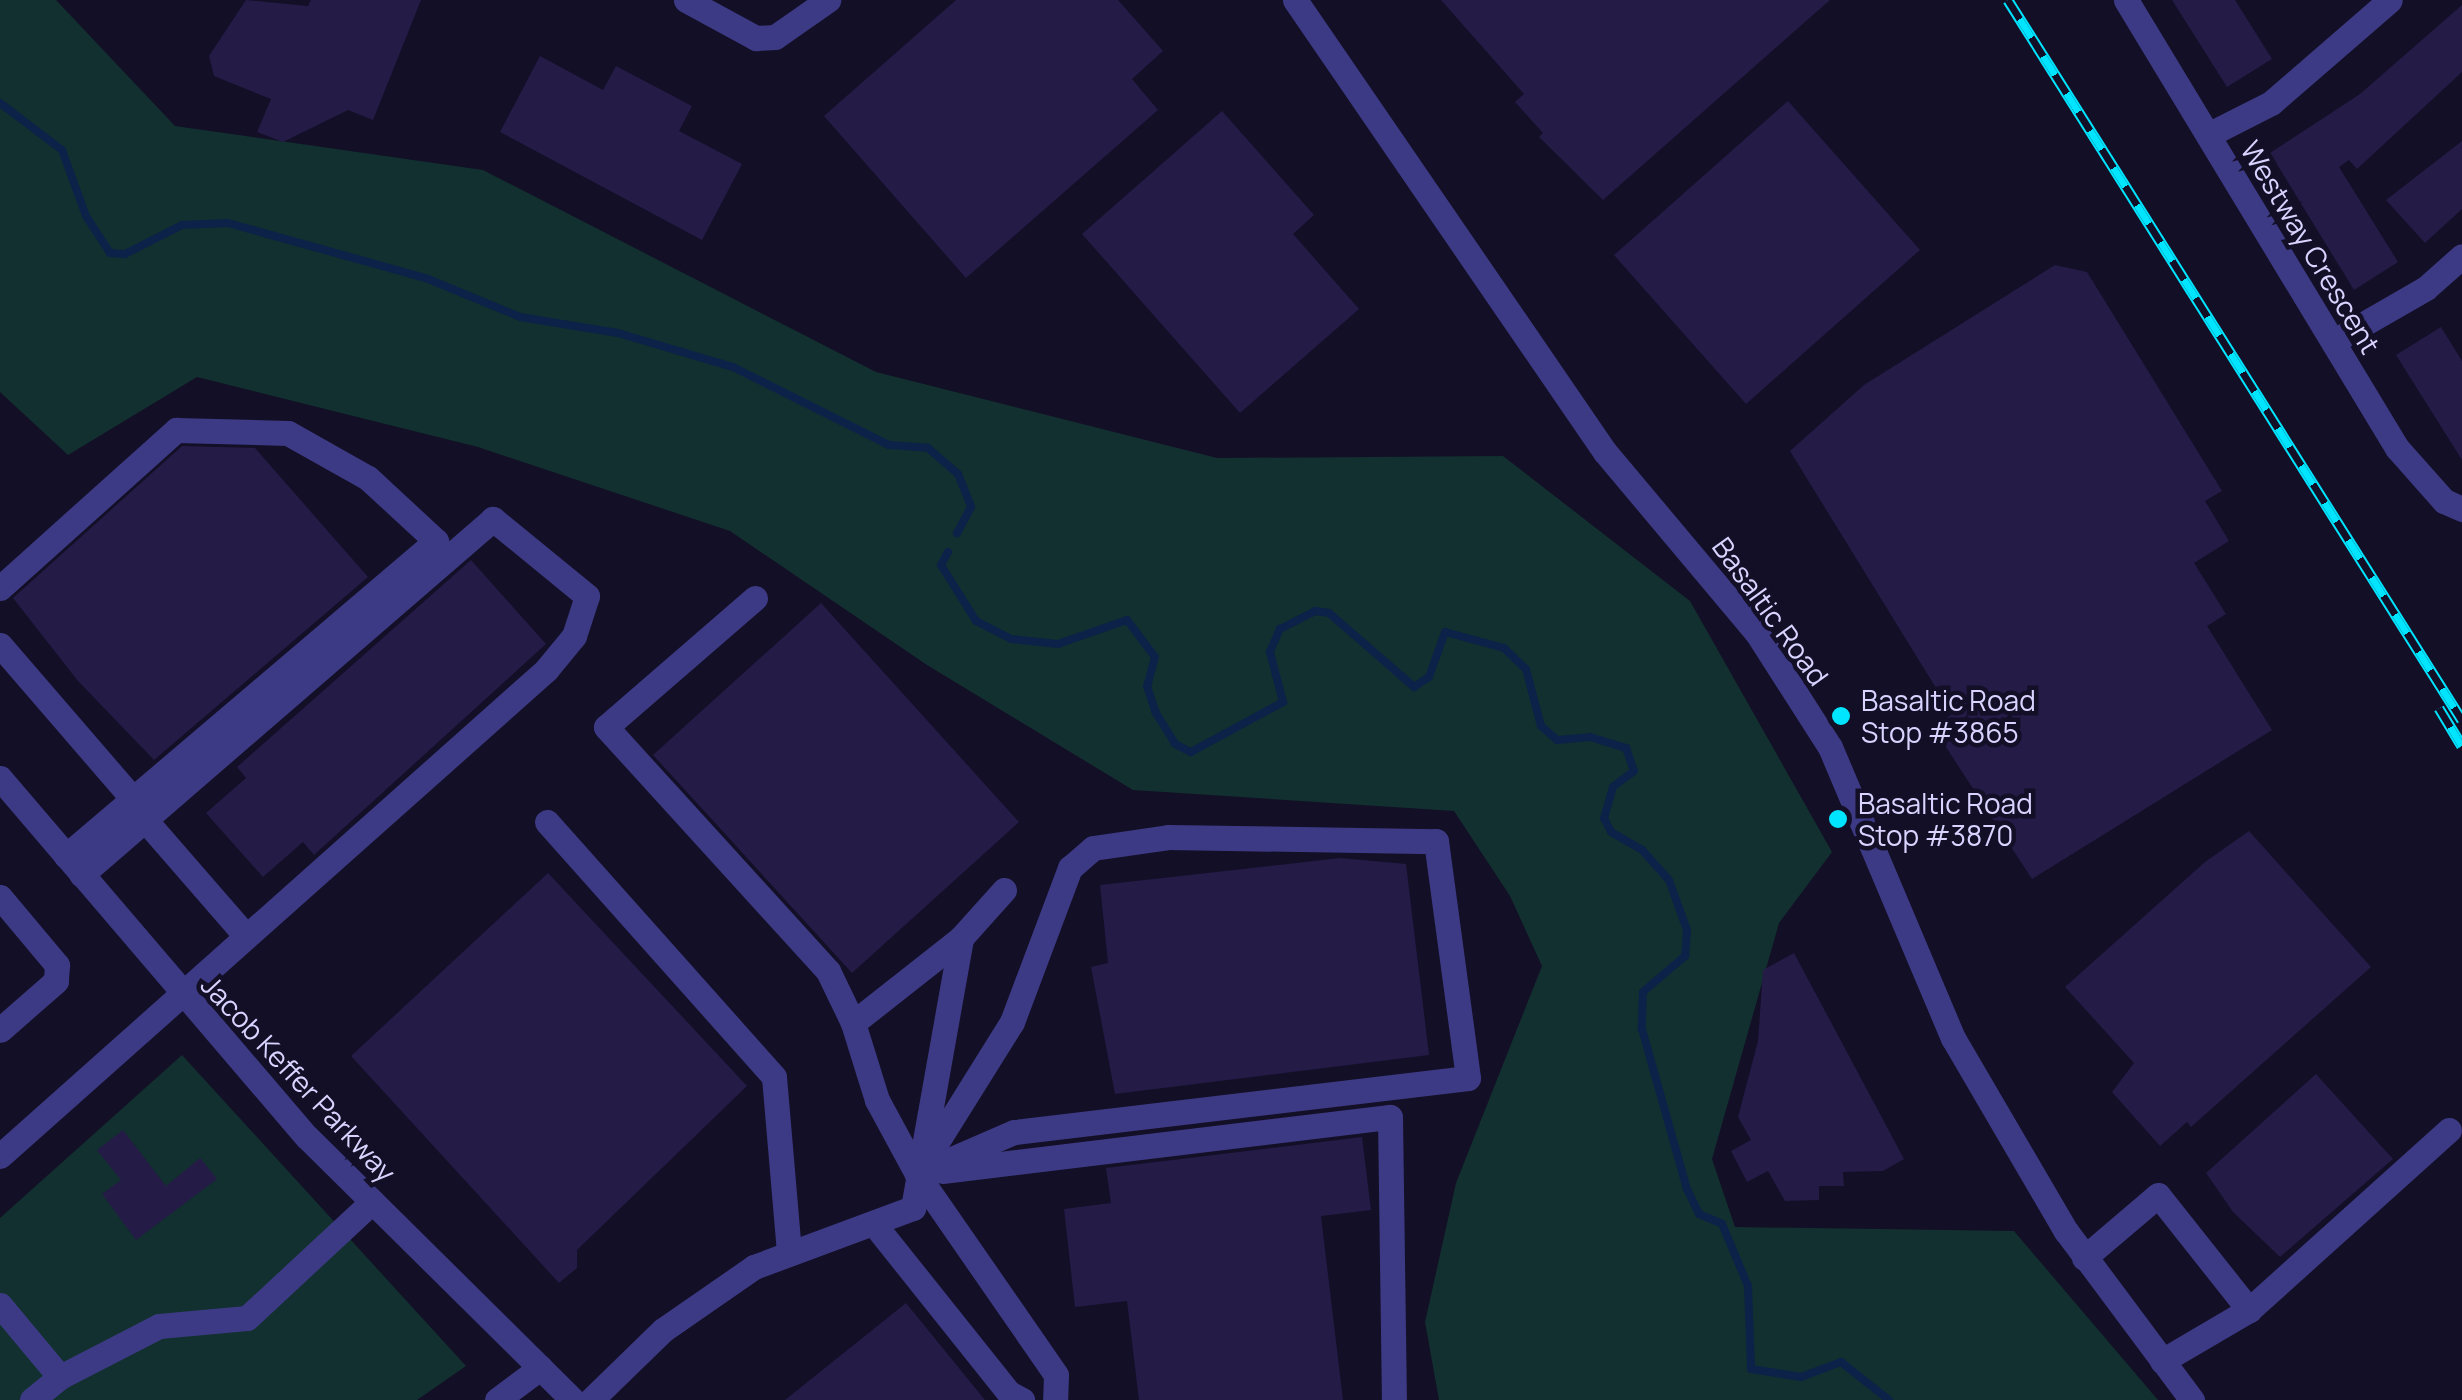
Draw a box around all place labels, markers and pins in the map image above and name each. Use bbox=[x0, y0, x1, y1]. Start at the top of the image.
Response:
place label: Basaltic Road Stop #3865 bbox=[1861, 683, 2036, 749]
marker: Basaltic Road Stop #3865 bbox=[1830, 705, 1852, 727]
place label: Basaltic Road Stop #3870 bbox=[1858, 786, 2033, 852]
marker: Basaltic Road Stop #3870 bbox=[1827, 808, 1849, 830]

